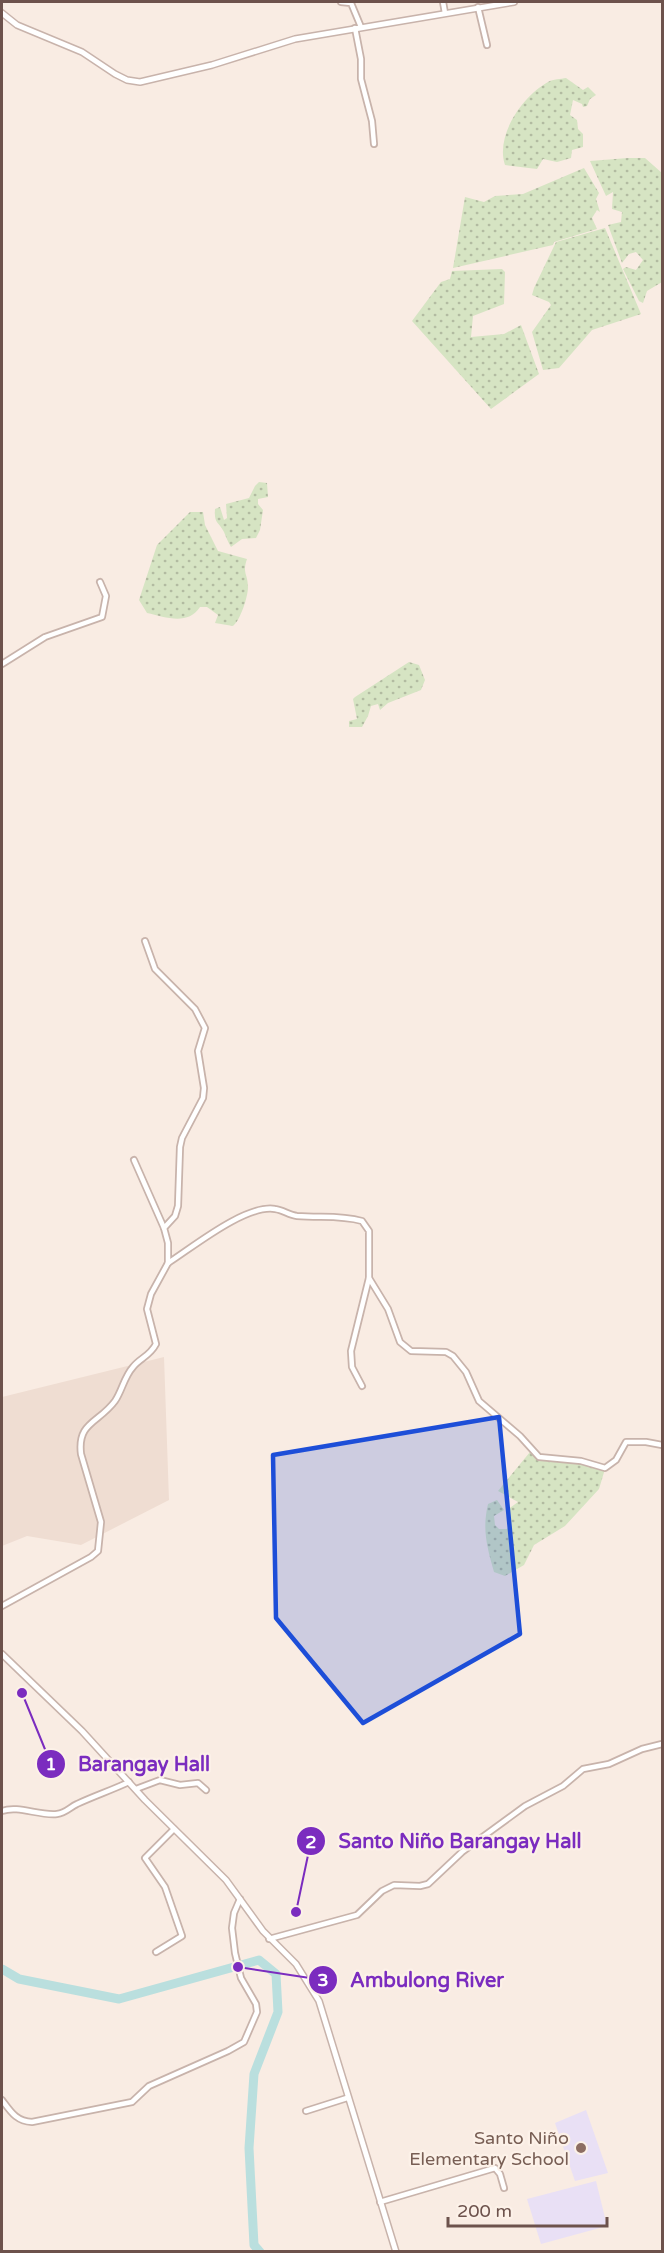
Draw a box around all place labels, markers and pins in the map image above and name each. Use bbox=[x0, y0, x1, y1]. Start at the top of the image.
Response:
callout: Barangay Hall bbox=[36, 1745, 222, 1783]
callout: Santo Niño Barangay Hall bbox=[296, 1822, 593, 1860]
callout: Ambulong River bbox=[308, 1961, 516, 1999]
place label: Santo Niño Elementary School bbox=[409, 2127, 569, 2170]
marker: Santo Niño Elementary School bbox=[574, 2141, 588, 2155]

